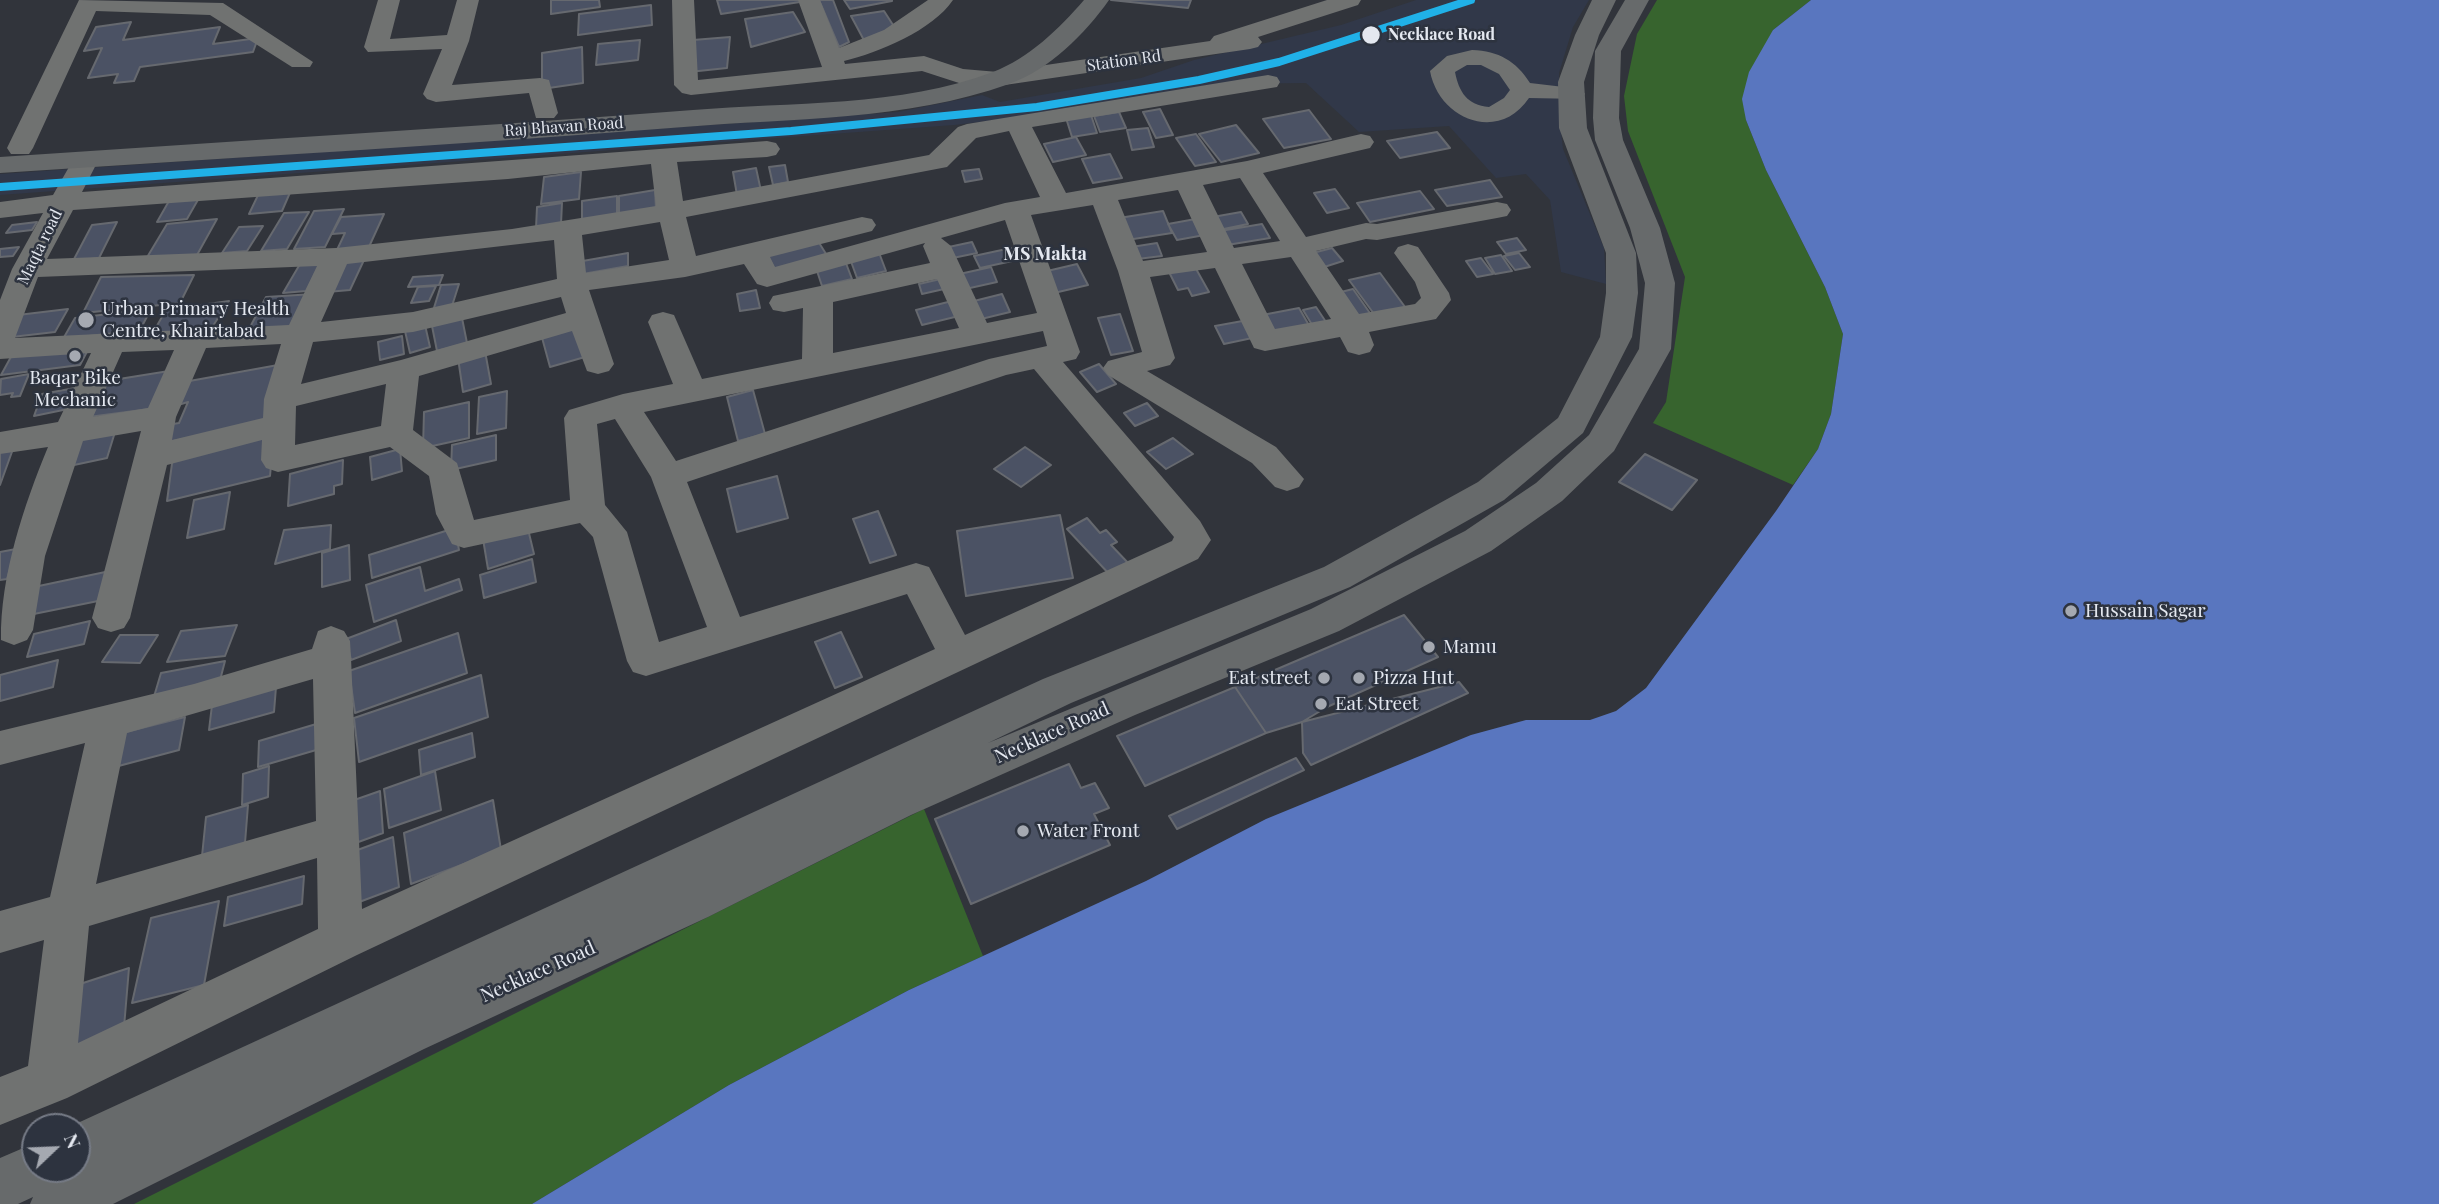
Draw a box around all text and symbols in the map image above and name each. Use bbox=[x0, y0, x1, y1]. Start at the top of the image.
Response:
marker: Necklace Road bbox=[1360, 24, 1382, 46]
place label: Necklace Road bbox=[1388, 25, 1495, 45]
street label: Station Rd bbox=[1086, 46, 1162, 76]
street label: Raj Bhavan Road bbox=[504, 113, 624, 141]
street label: Maqta road bbox=[14, 206, 66, 288]
district label: MS Makta bbox=[1003, 243, 1087, 265]
place label: Urban Primary Health Centre, Khairtabad bbox=[102, 298, 290, 342]
marker: Urban Primary Health Centre, Khairtabad bbox=[76, 310, 96, 330]
marker: Baqar Bike Mechanic bbox=[67, 348, 83, 364]
place label: Baqar Bike Mechanic bbox=[29, 367, 121, 411]
place label: Hussain Sagar bbox=[2085, 600, 2206, 622]
marker: Hussain Sagar bbox=[2063, 603, 2079, 619]
place label: Mamu bbox=[1443, 636, 1497, 658]
marker: Mamu bbox=[1421, 639, 1437, 655]
place label: Eat street bbox=[1228, 667, 1310, 689]
place label: Pizza Hut bbox=[1373, 667, 1454, 689]
marker: Eat street bbox=[1316, 670, 1332, 686]
marker: Pizza Hut bbox=[1351, 670, 1367, 686]
place label: Eat Street bbox=[1335, 693, 1419, 715]
marker: Eat Street bbox=[1313, 696, 1329, 712]
street label: Necklace Road bbox=[991, 697, 1113, 769]
place label: Water Front bbox=[1037, 820, 1140, 842]
marker: Water Front bbox=[1015, 823, 1031, 839]
street label: Necklace Road bbox=[477, 936, 599, 1008]
north arrow bbox=[21, 1113, 91, 1183]
text: N bbox=[59, 1129, 88, 1152]

